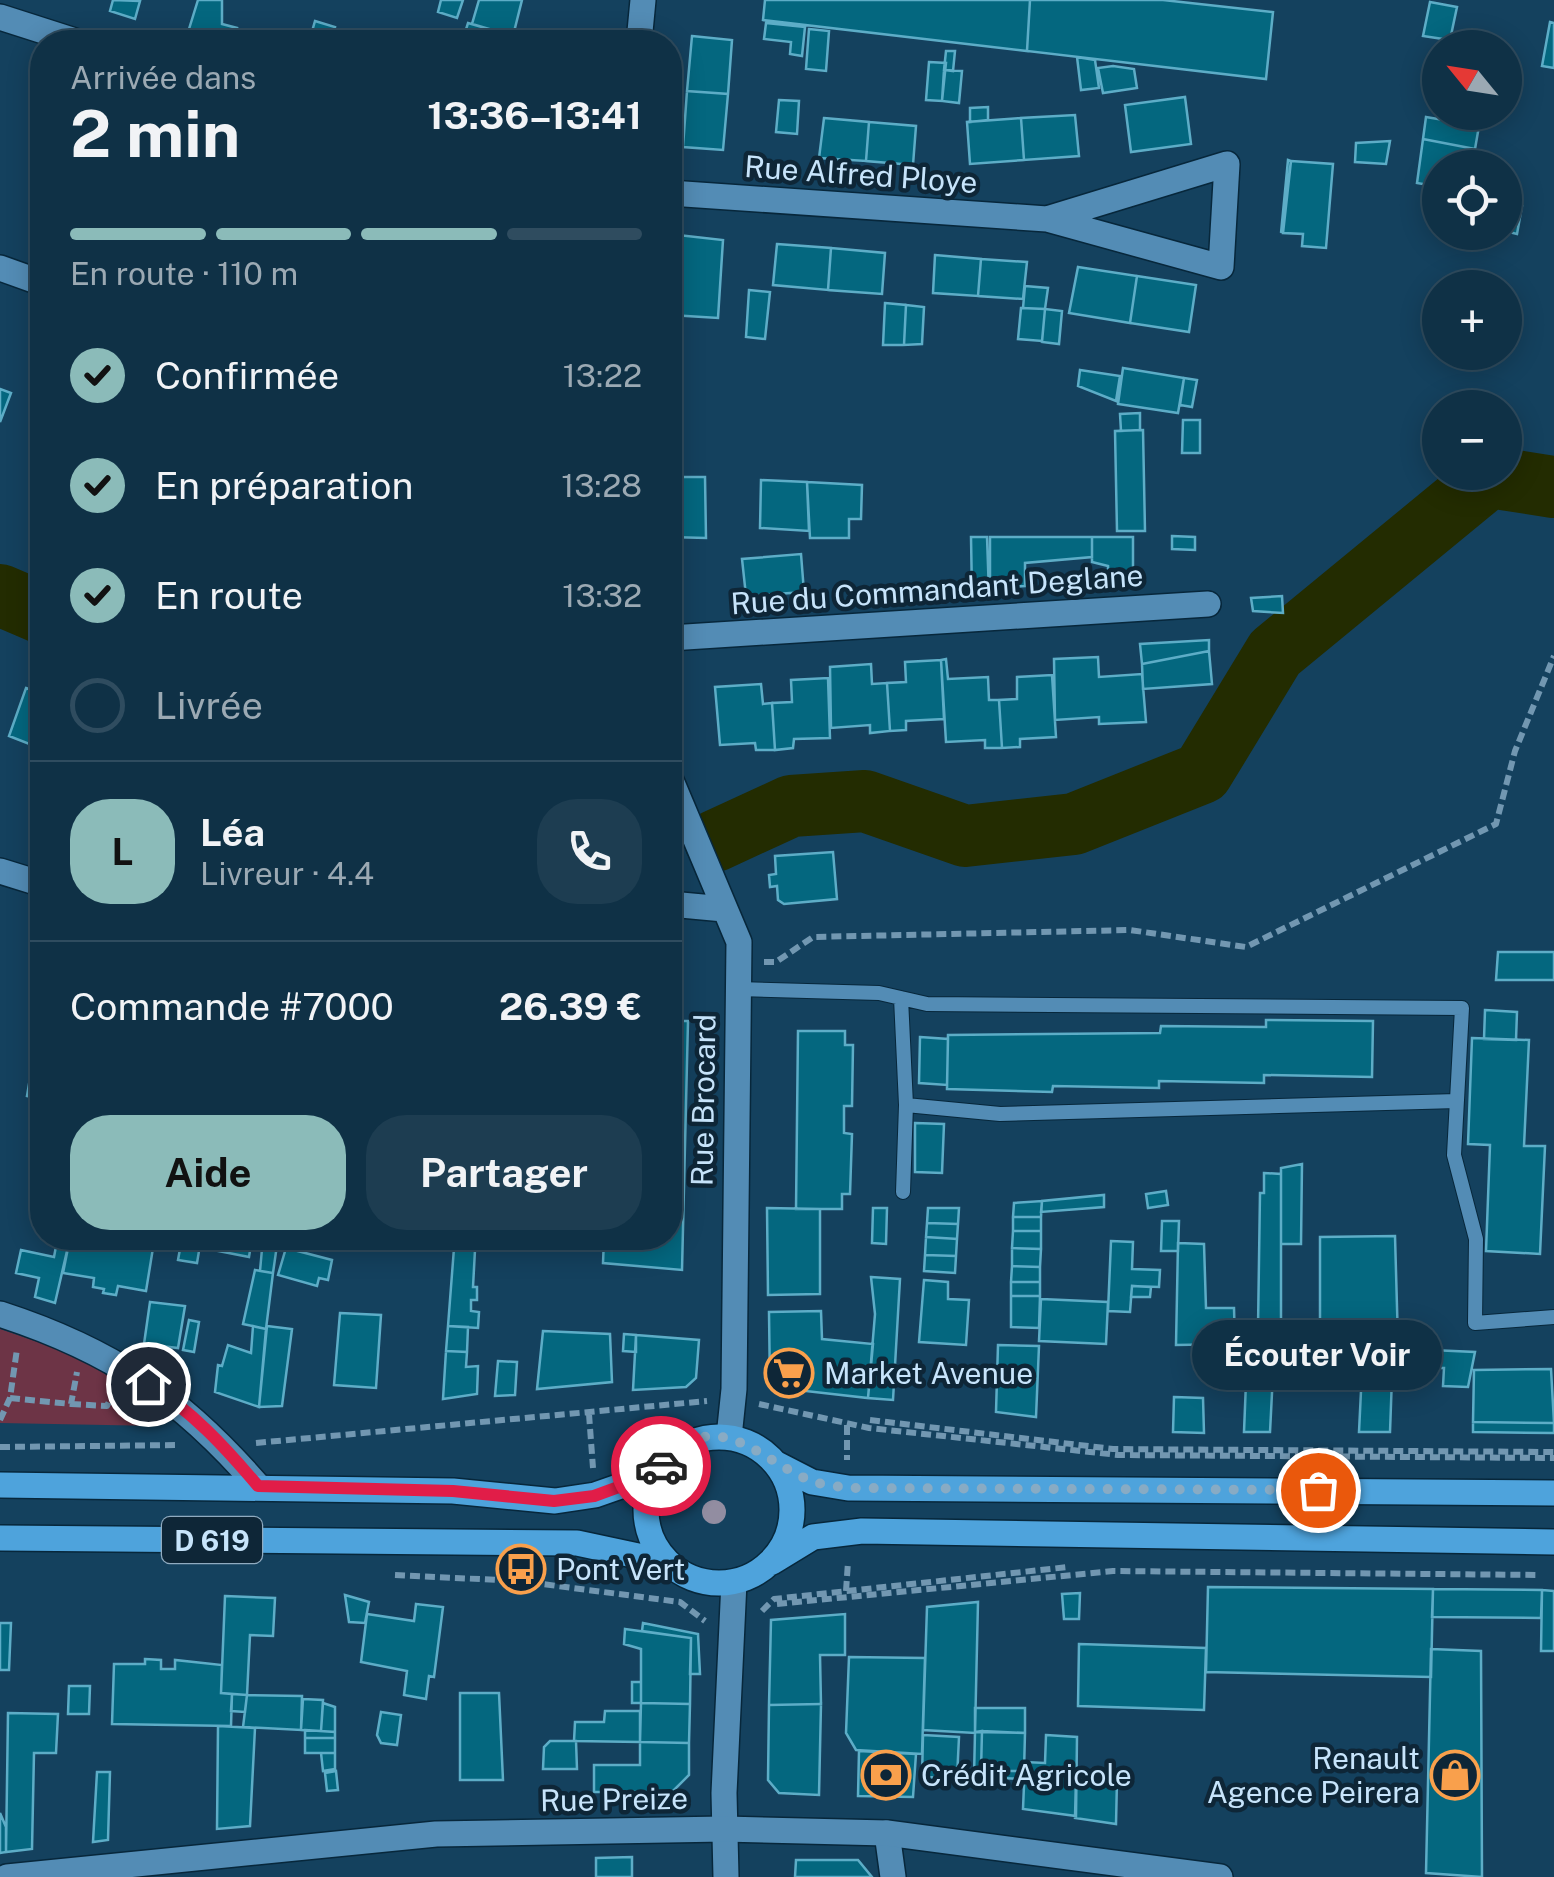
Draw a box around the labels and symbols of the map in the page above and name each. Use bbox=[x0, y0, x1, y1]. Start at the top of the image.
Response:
north arrow bbox=[1422, 30, 1522, 130]
street label: Rue Alfred Ploye bbox=[743, 148, 979, 200]
street label: Rue du Commandant Deglane bbox=[730, 557, 1144, 621]
street label: Rue Brocard bbox=[684, 1014, 722, 1186]
callout: Écouter Voir bbox=[1193, 1320, 1443, 1390]
pin bbox=[106, 1342, 191, 1427]
supermarket icon: Market Avenue bbox=[763, 1347, 815, 1399]
place label: Market Avenue bbox=[824, 1355, 1033, 1391]
courier bbox=[611, 1416, 711, 1516]
pin bbox=[1276, 1448, 1361, 1533]
road number: D 619 bbox=[162, 1517, 262, 1563]
bus stop icon: Pont Vert bbox=[495, 1543, 547, 1595]
place label: Pont Vert bbox=[556, 1551, 686, 1587]
place label: Renault Agence Peirera bbox=[1207, 1740, 1420, 1810]
bank icon: Crédit Agricole bbox=[860, 1749, 912, 1801]
shop icon: Renault Agence Peirera bbox=[1429, 1749, 1481, 1801]
place label: Crédit Agricole bbox=[921, 1757, 1132, 1793]
street label: Rue Preize bbox=[540, 1780, 688, 1818]

